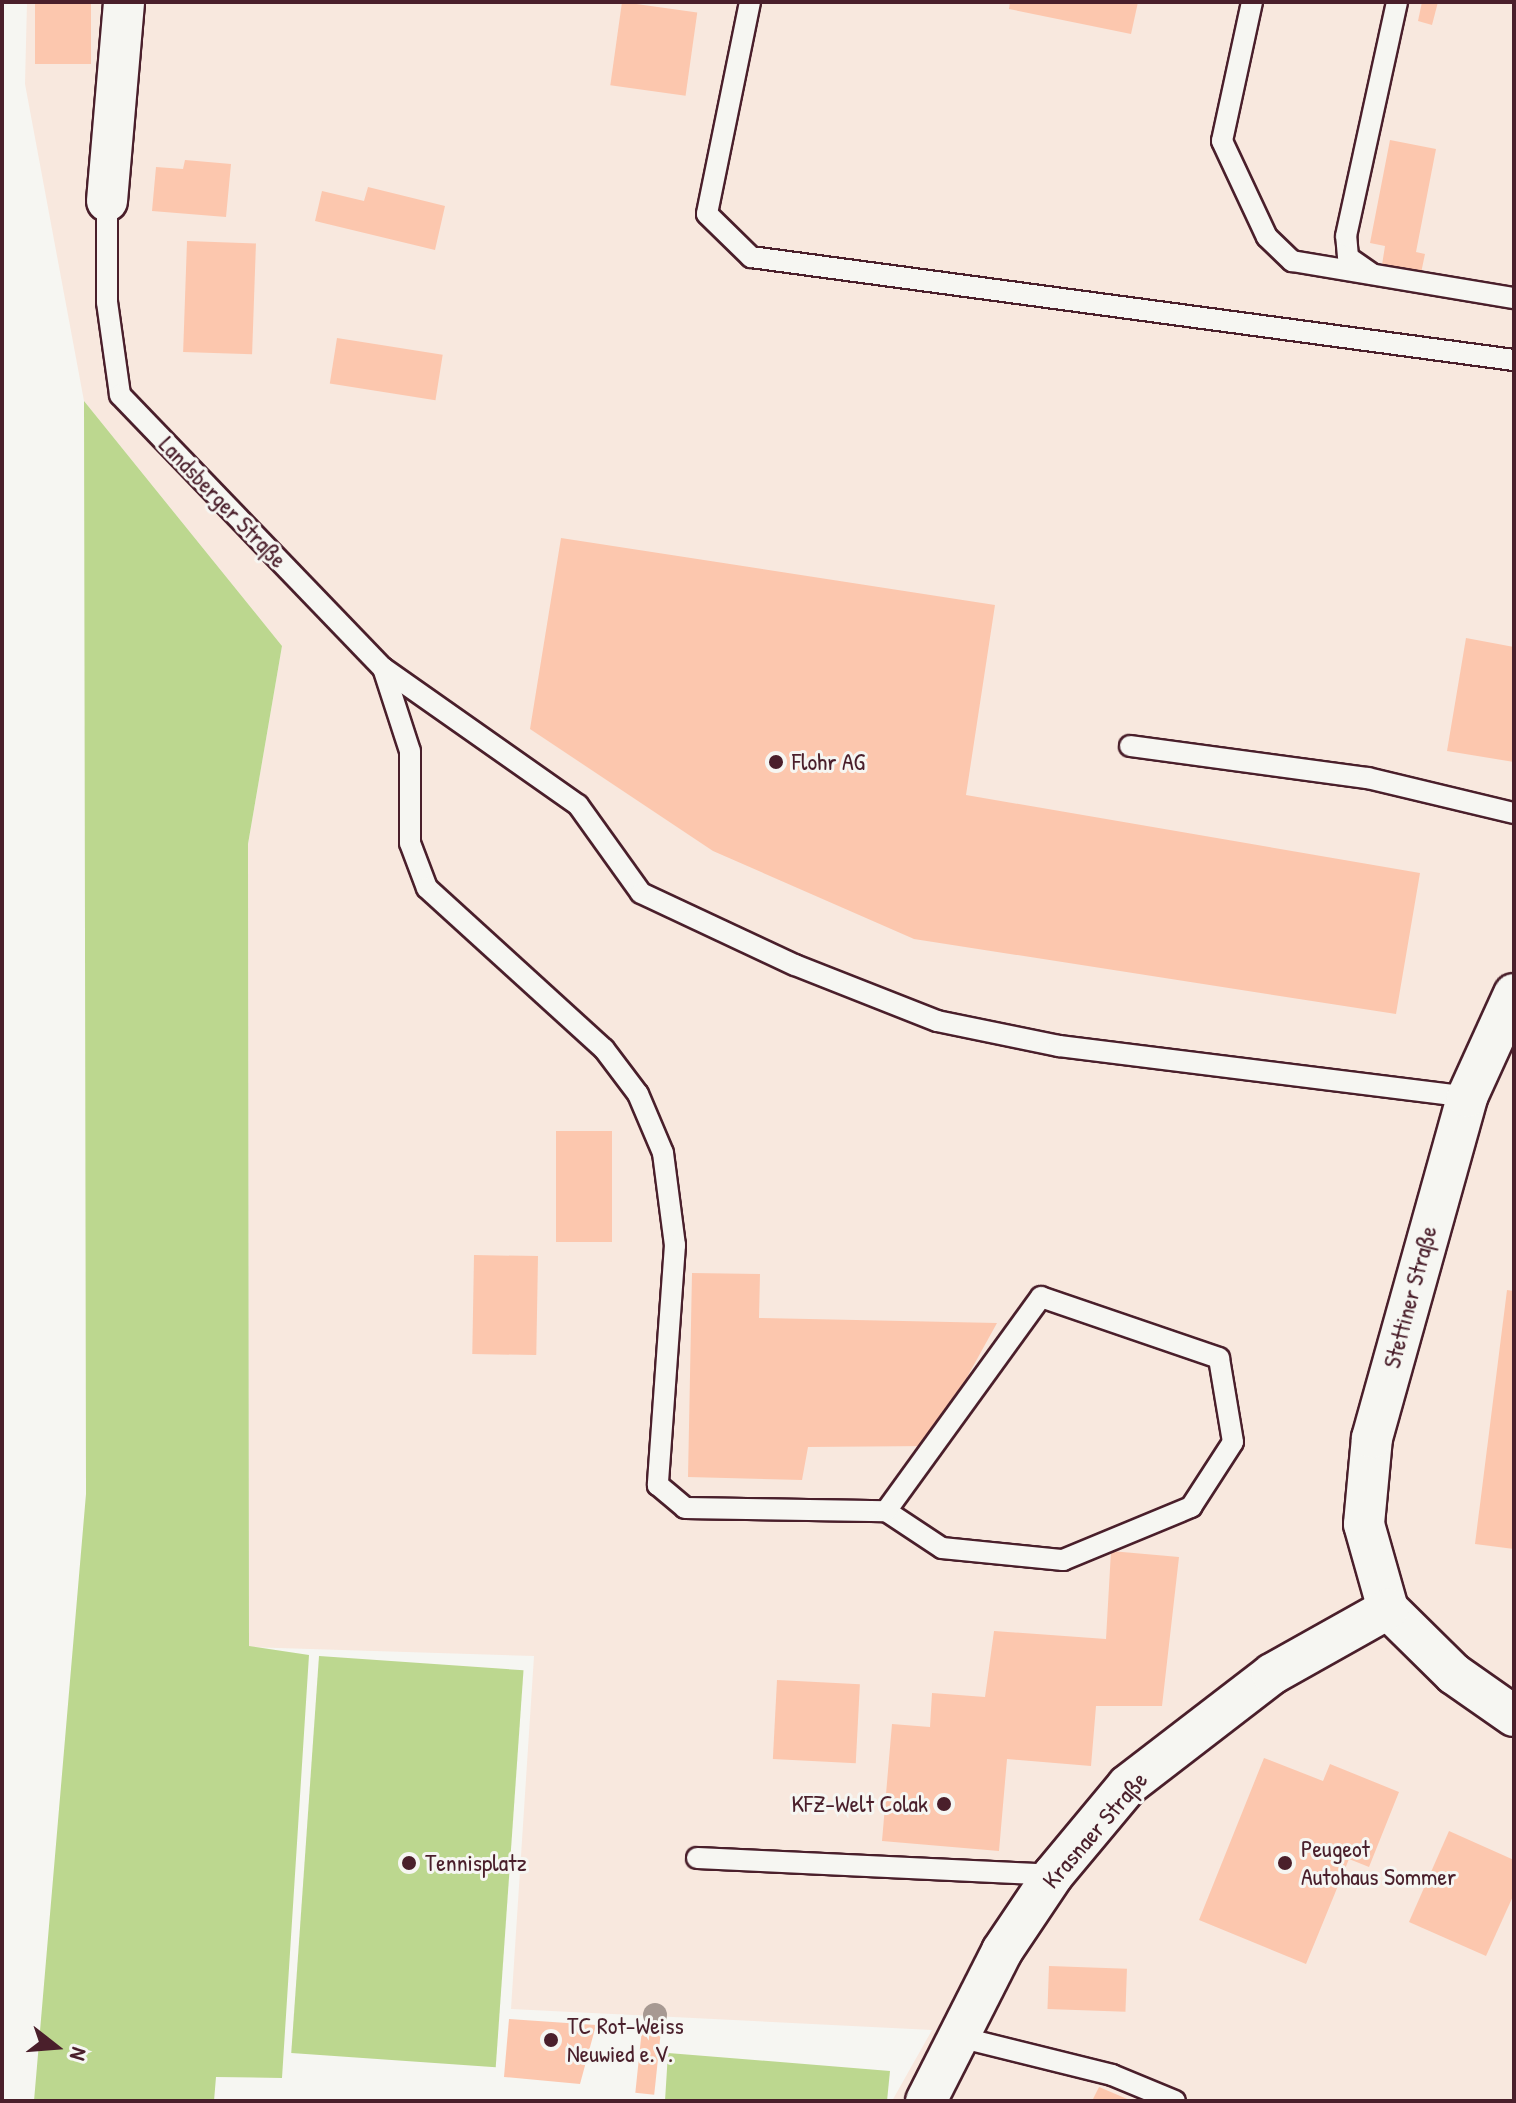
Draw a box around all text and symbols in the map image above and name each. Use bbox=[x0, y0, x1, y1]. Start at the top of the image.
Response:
street label: Landsberger Straße bbox=[153, 430, 293, 574]
place label: Flohr AG bbox=[792, 748, 865, 776]
marker: Flohr AG bbox=[767, 753, 785, 771]
street label: Stettiner Straße bbox=[1377, 1223, 1443, 1371]
street label: Krasnaer Straße bbox=[1037, 1766, 1153, 1894]
place label: KFZ-Welt Colak bbox=[792, 1790, 928, 1818]
marker: KFZ-Welt Colak bbox=[935, 1795, 953, 1813]
place label: Peugeot Autohaus Sommer bbox=[1301, 1835, 1456, 1891]
place label: Tennisplatz bbox=[425, 1849, 527, 1877]
marker: Tennisplatz bbox=[400, 1854, 418, 1872]
marker: Peugeot Autohaus Sommer bbox=[1276, 1854, 1294, 1872]
north arrow bbox=[16, 2007, 96, 2087]
place label: TC Rot-Weiss Neuwied e.V. bbox=[567, 2012, 684, 2068]
marker: TC Rot-Weiss Neuwied e.V. bbox=[542, 2031, 560, 2049]
text: N bbox=[63, 2044, 95, 2064]

